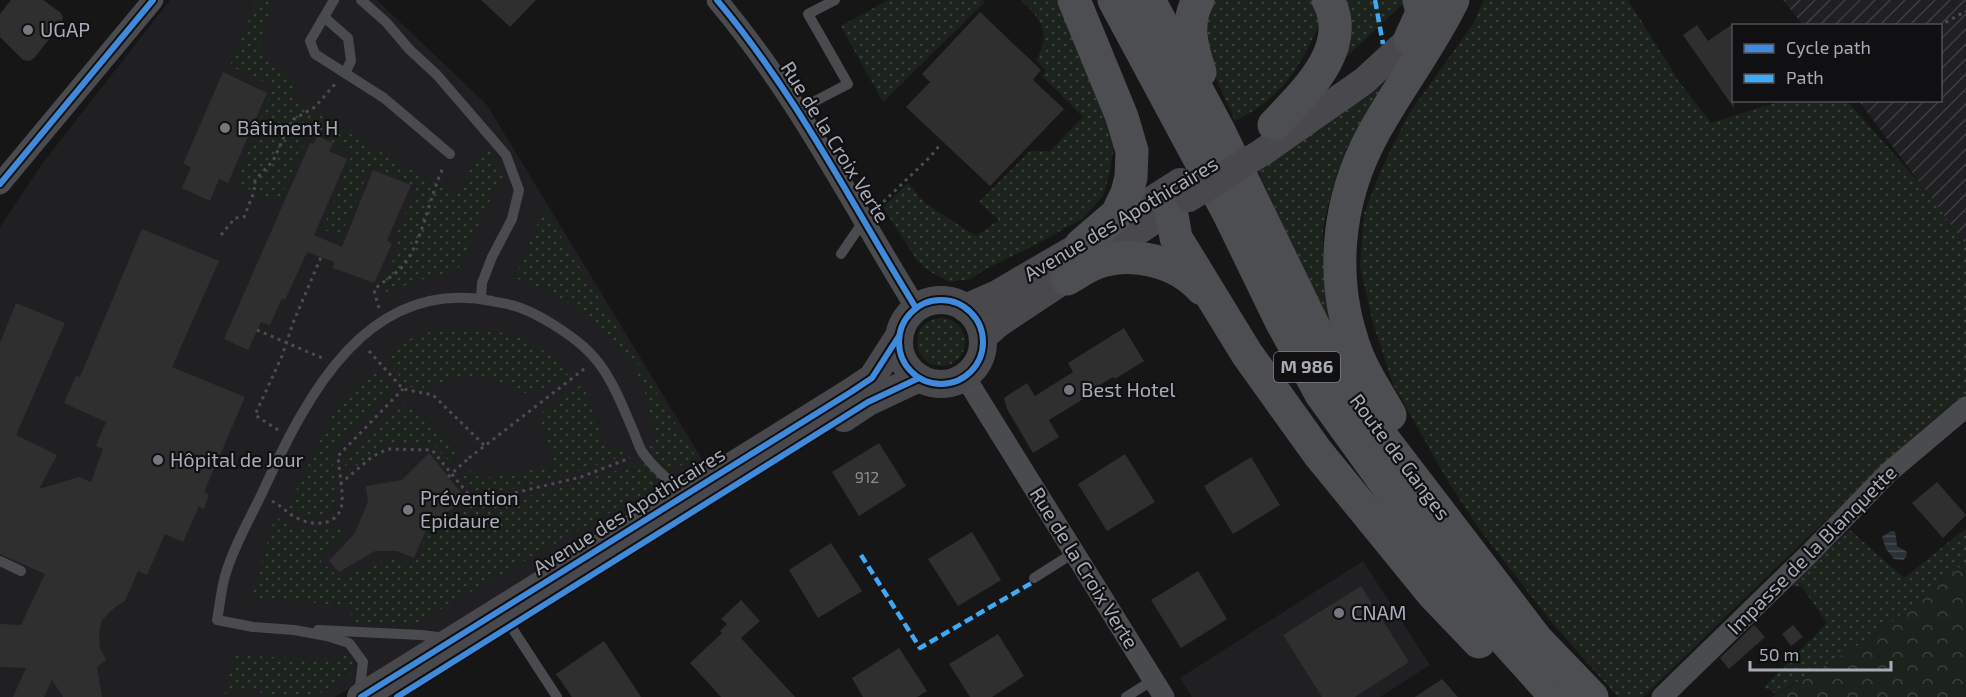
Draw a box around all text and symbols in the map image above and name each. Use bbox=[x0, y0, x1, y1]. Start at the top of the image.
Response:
place label: UGAP bbox=[40, 17, 90, 41]
marker: UGAP bbox=[21, 23, 35, 37]
legend bbox=[1732, 24, 1942, 102]
text: Cycle path bbox=[1786, 36, 1871, 58]
street label: Rue de la Croix Verte bbox=[777, 56, 895, 227]
text: Path bbox=[1786, 66, 1824, 88]
place label: Bâtiment H bbox=[237, 115, 338, 139]
marker: Bâtiment H bbox=[218, 121, 232, 135]
street label: Avenue des Apothicaires bbox=[1019, 151, 1222, 286]
road number: M 986 bbox=[1274, 352, 1340, 382]
place label: Best Hotel bbox=[1081, 377, 1175, 401]
marker: Best Hotel bbox=[1062, 383, 1076, 397]
street label: Route de Ganges bbox=[1346, 389, 1456, 524]
street label: Avenue des Apothicaires bbox=[528, 441, 729, 579]
place label: Hôpital de Jour bbox=[170, 447, 304, 471]
marker: Hôpital de Jour bbox=[151, 453, 165, 467]
street label: Impasse de la Blanquette bbox=[1722, 460, 1901, 639]
house number: 912 bbox=[855, 467, 879, 486]
street label: Rue de la Croix Verte bbox=[1026, 482, 1144, 653]
place label: Prévention Epidaure bbox=[420, 485, 519, 532]
marker: Prévention Epidaure bbox=[401, 503, 415, 517]
place label: CNAM bbox=[1351, 600, 1406, 624]
marker: CNAM bbox=[1332, 606, 1346, 620]
scale bar bbox=[1750, 634, 1891, 672]
text: 50 m bbox=[1759, 643, 1799, 665]

